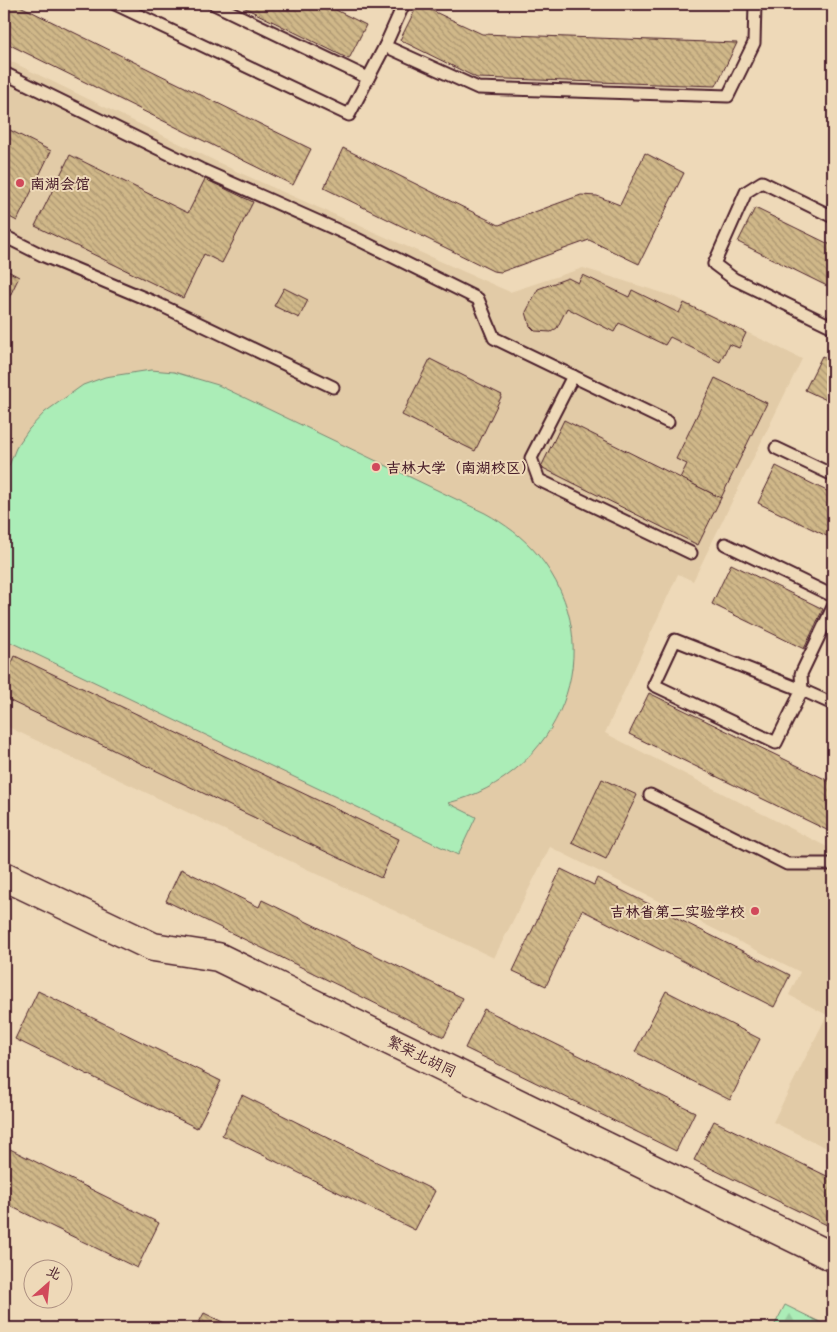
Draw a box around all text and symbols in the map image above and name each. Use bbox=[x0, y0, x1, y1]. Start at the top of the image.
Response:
place label: 南湖会馆 bbox=[30, 173, 90, 194]
marker: 南湖会馆 bbox=[14, 177, 26, 189]
place label: 吉林大学（南湖校区） bbox=[386, 457, 536, 478]
marker: 吉林大学（南湖校区） bbox=[370, 461, 382, 473]
place label: 吉林省第二实验学校 bbox=[610, 901, 745, 922]
marker: 吉林省第二实验学校 bbox=[749, 905, 761, 917]
street label: 繁荣北胡同 bbox=[384, 1030, 460, 1082]
north arrow bbox=[22, 1260, 72, 1310]
text: 北 bbox=[44, 1260, 65, 1284]

